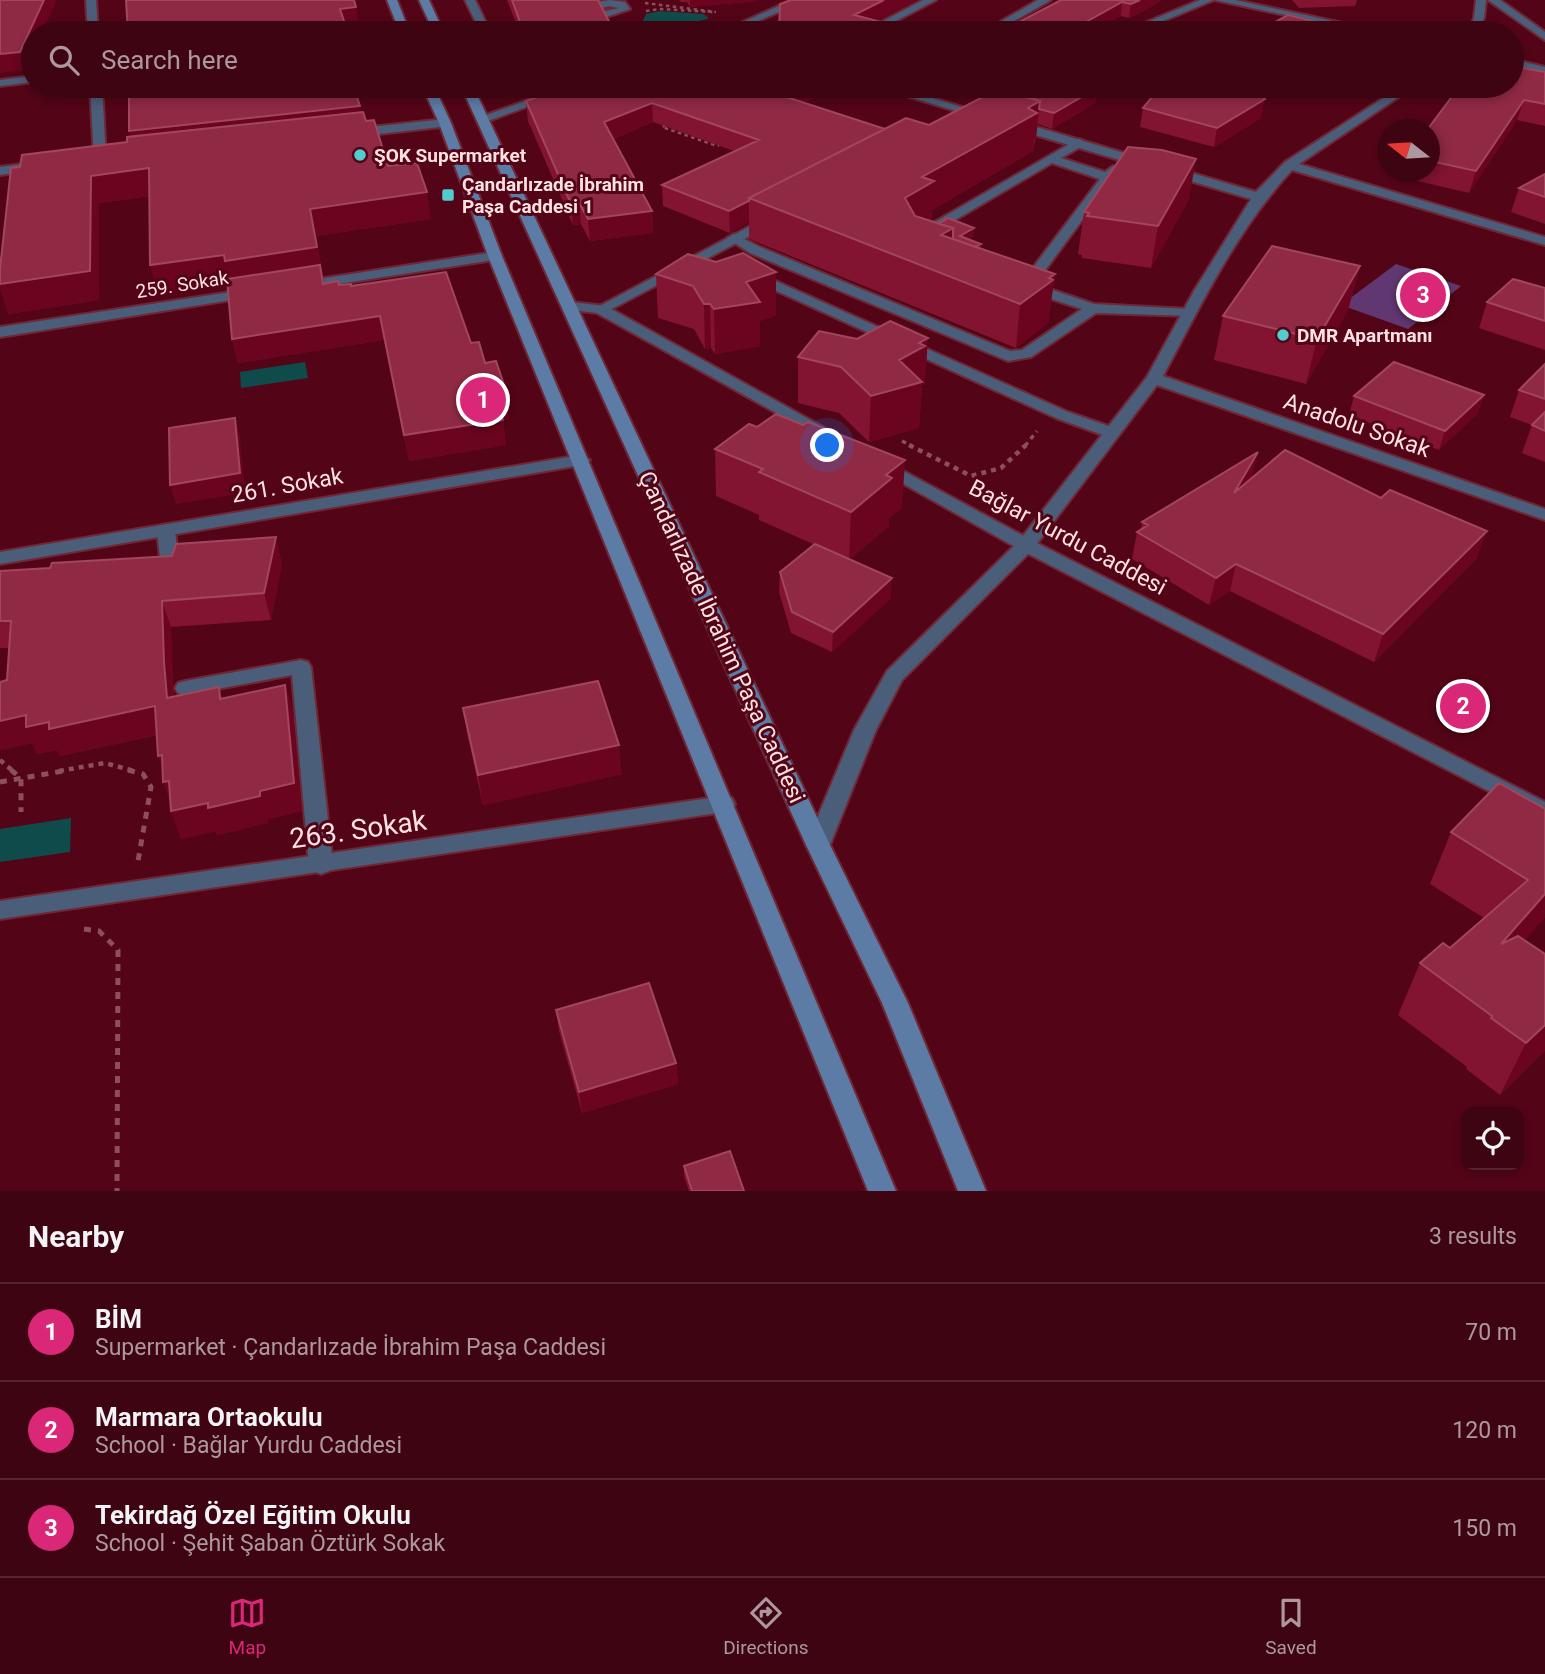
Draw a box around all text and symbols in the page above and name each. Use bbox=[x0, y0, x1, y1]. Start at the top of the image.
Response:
search box bbox=[21, 21, 1524, 98]
icon: search bbox=[45, 41, 83, 79]
text: Search here bbox=[101, 45, 238, 75]
north arrow bbox=[1377, 119, 1440, 182]
place label: ŞOK Supermarket bbox=[374, 144, 527, 167]
marker: ŞOK Supermarket bbox=[352, 147, 368, 163]
place label: Çandarlızade İbrahim Paşa Caddesi 1 bbox=[462, 173, 644, 218]
marker: Çandarlızade İbrahim Paşa Caddesi 1 bbox=[440, 187, 456, 203]
street label: 259. Sokak bbox=[134, 266, 230, 303]
pin: 3 bbox=[1400, 269, 1446, 321]
place label: DMR Apartmanı bbox=[1297, 324, 1433, 347]
marker: DMR Apartmanı bbox=[1275, 327, 1291, 343]
pin: 1 bbox=[460, 374, 506, 426]
street label: Anadolu Sokak bbox=[1280, 388, 1434, 463]
your location bbox=[810, 428, 844, 462]
street label: 261. Sokak bbox=[229, 462, 345, 509]
street label: Çandarlızade İbrahim Paşa Caddesi bbox=[633, 467, 810, 807]
street label: Bağlar Yurdu Caddesi bbox=[965, 474, 1171, 601]
pin: 2 bbox=[1440, 680, 1486, 732]
street label: 263. Sokak bbox=[288, 803, 429, 855]
map controls bbox=[1461, 1107, 1524, 1170]
button: locate bbox=[1461, 1107, 1524, 1170]
text: Nearby bbox=[28, 1219, 124, 1254]
text: 3 results bbox=[1429, 1223, 1517, 1250]
text: BİM bbox=[95, 1304, 142, 1334]
text: 1 bbox=[44, 1319, 58, 1346]
text: 70 m bbox=[1465, 1319, 1517, 1346]
text: Supermarket · Çandarlızade İbrahim Paşa Caddesi bbox=[95, 1334, 606, 1361]
text: Marmara Ortaokulu bbox=[95, 1402, 322, 1432]
text: 2 bbox=[44, 1417, 58, 1444]
text: 120 m bbox=[1452, 1417, 1517, 1444]
text: School · Bağlar Yurdu Caddesi bbox=[95, 1432, 402, 1459]
text: Tekirdağ Özel Eğitim Okulu bbox=[95, 1500, 411, 1530]
text: 3 bbox=[44, 1515, 58, 1542]
text: 150 m bbox=[1452, 1515, 1517, 1542]
text: School · Şehit Şaban Öztürk Sokak bbox=[95, 1530, 445, 1557]
tab: Map bbox=[228, 1594, 266, 1659]
tab: Directions bbox=[723, 1594, 808, 1659]
tab: Saved bbox=[1265, 1594, 1317, 1659]

